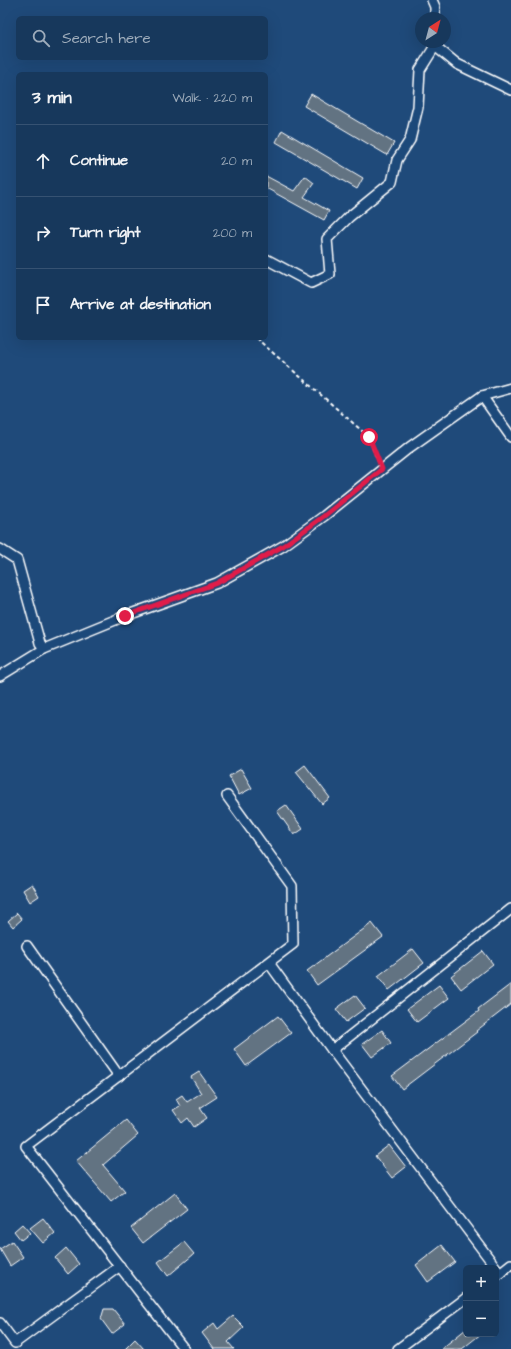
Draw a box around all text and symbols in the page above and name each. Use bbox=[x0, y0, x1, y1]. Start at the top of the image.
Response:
north arrow bbox=[415, 12, 451, 48]
search box bbox=[16, 16, 268, 60]
icon: search bbox=[30, 27, 52, 49]
text: Search here bbox=[62, 28, 151, 49]
text: 3 min bbox=[32, 86, 72, 110]
text: Walk · 220 m bbox=[172, 89, 252, 107]
icon: ahead bbox=[32, 150, 54, 172]
text: Continue bbox=[70, 150, 128, 171]
text: 20 m bbox=[221, 152, 252, 170]
icon: right bbox=[32, 222, 54, 244]
text: Turn right bbox=[70, 222, 141, 243]
text: 200 m bbox=[213, 224, 252, 242]
icon: arrive bbox=[32, 294, 54, 316]
text: Arrive at destination bbox=[70, 294, 211, 315]
route start bbox=[360, 428, 378, 446]
route end bbox=[116, 607, 134, 625]
map controls bbox=[463, 1265, 499, 1337]
button: + bbox=[463, 1265, 499, 1301]
button: − bbox=[463, 1301, 499, 1337]

